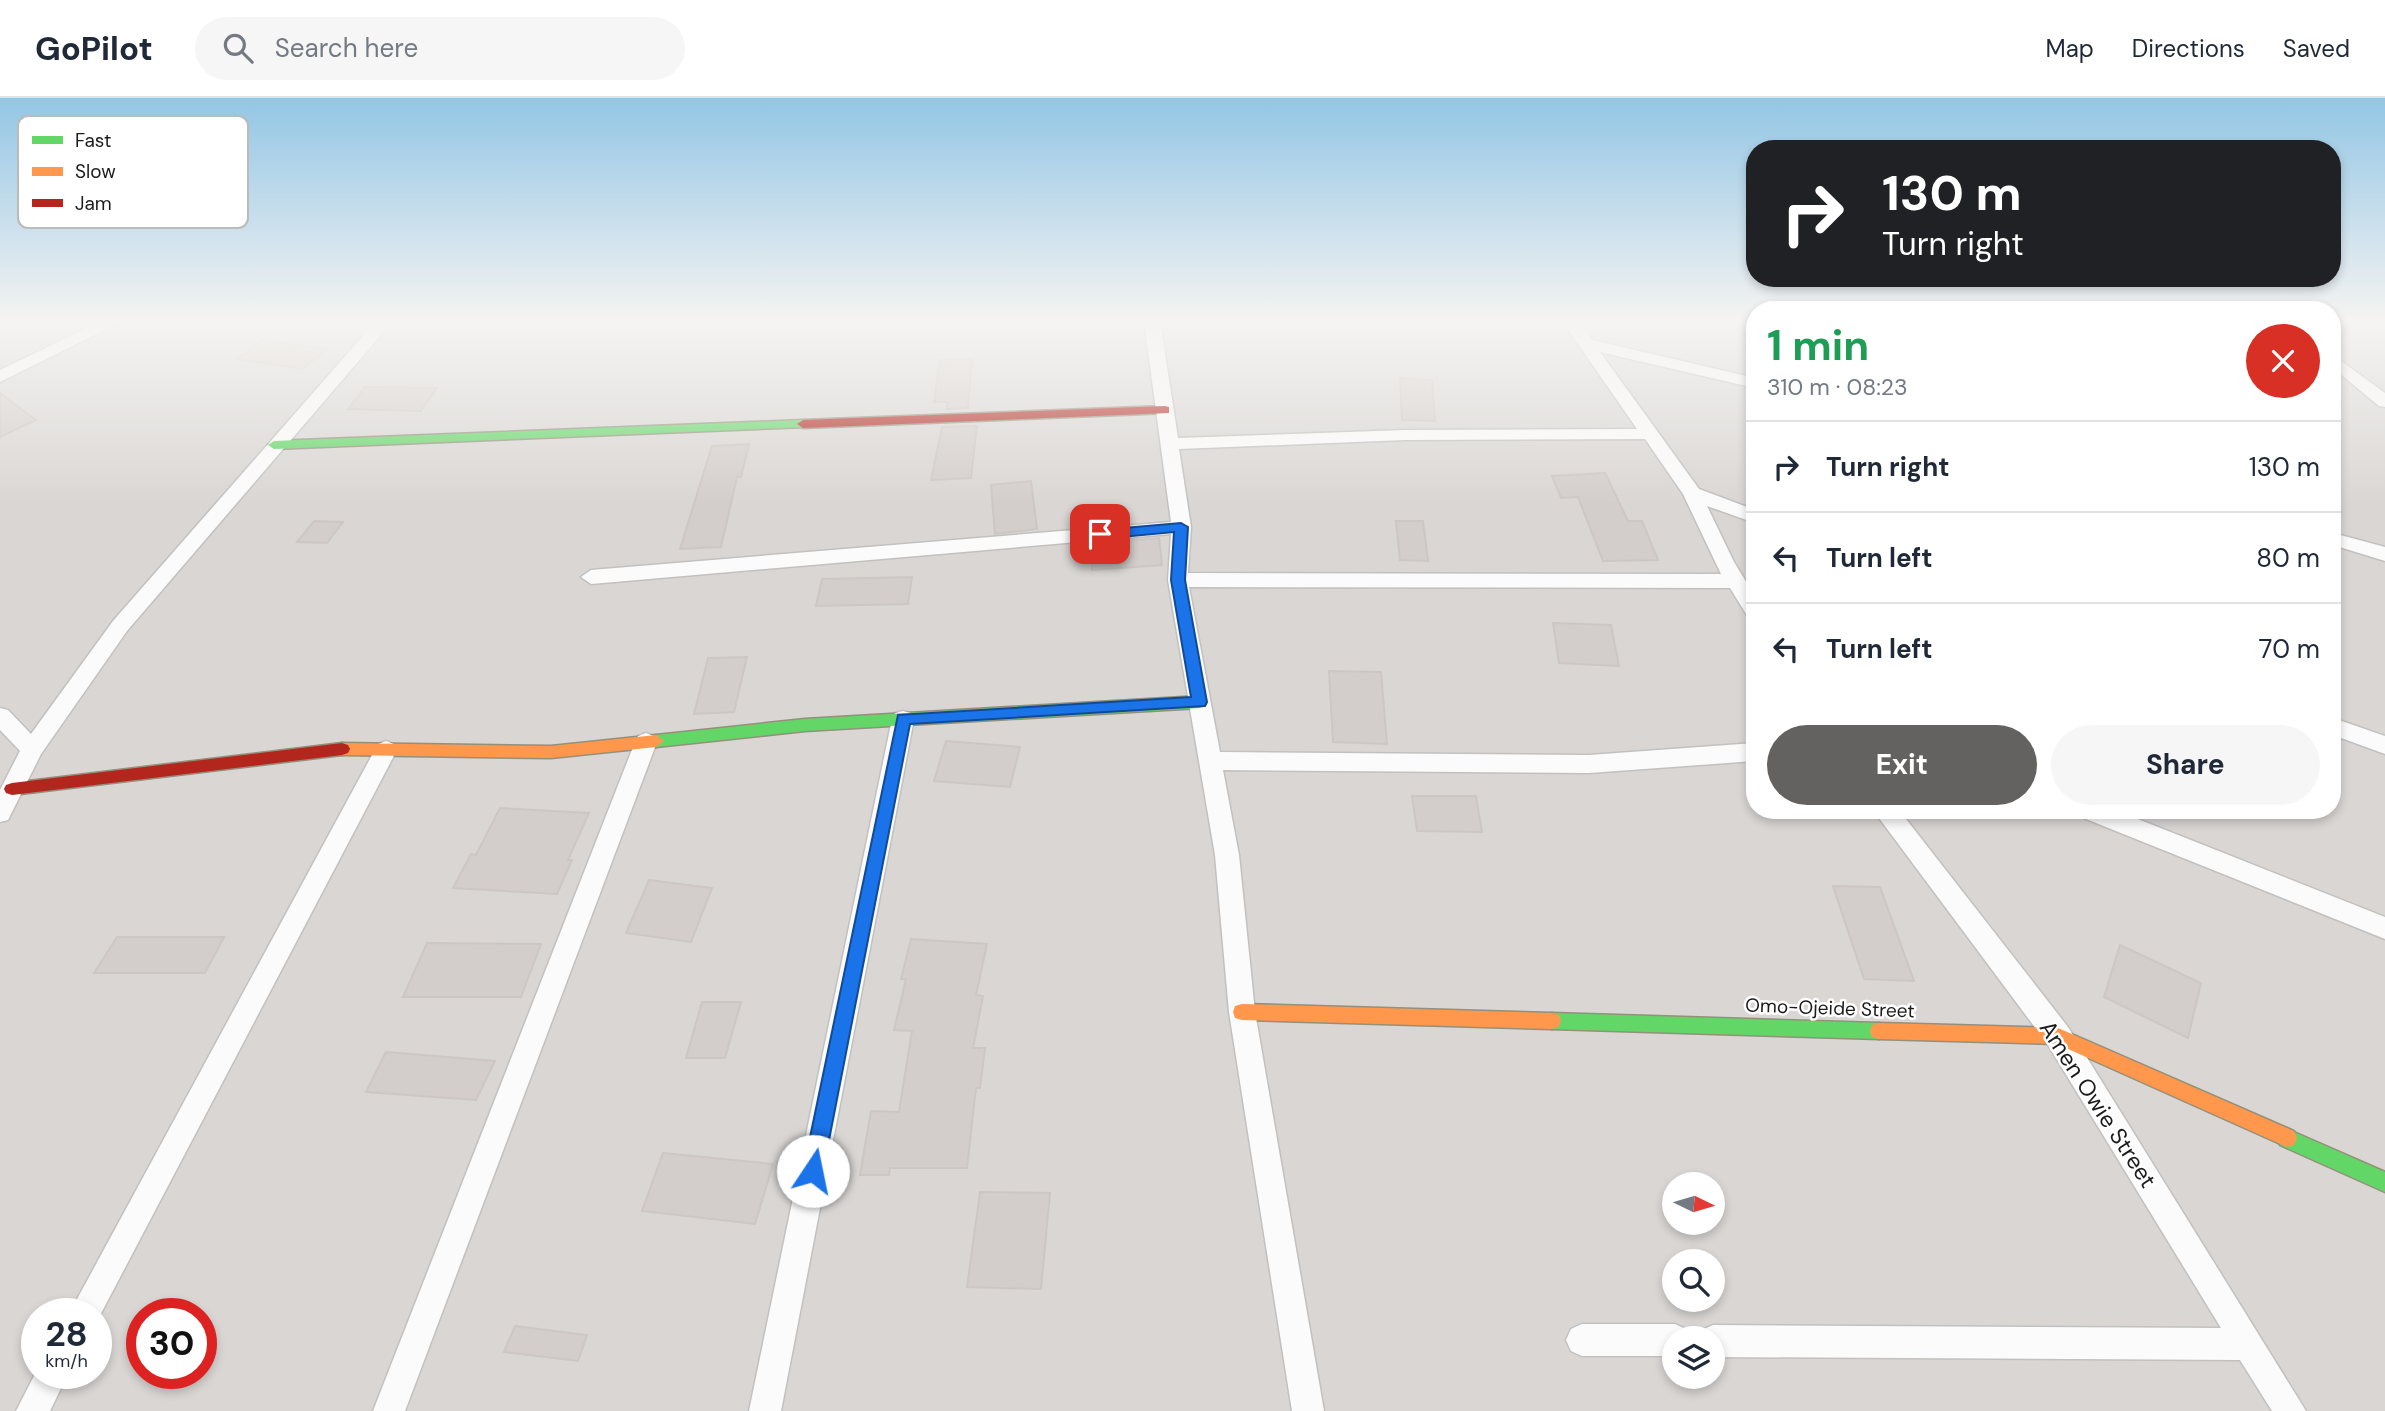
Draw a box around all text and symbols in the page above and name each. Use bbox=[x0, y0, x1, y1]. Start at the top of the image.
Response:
search box bbox=[195, 17, 685, 80]
text: GoPilot bbox=[35, 27, 153, 70]
icon: search bbox=[219, 29, 257, 67]
text: Search here bbox=[275, 31, 418, 65]
text: Map bbox=[2046, 33, 2094, 64]
text: Directions bbox=[2132, 33, 2245, 64]
text: Saved bbox=[2283, 33, 2350, 64]
legend bbox=[18, 116, 248, 228]
text: Fast bbox=[75, 128, 111, 153]
text: Slow bbox=[75, 159, 116, 184]
text: 130 m bbox=[1882, 161, 2022, 225]
icon: right bbox=[1767, 168, 1858, 259]
text: Jam bbox=[75, 191, 112, 216]
text: Turn right bbox=[1882, 223, 2024, 265]
text: 1 min bbox=[1767, 318, 1869, 373]
button: close bbox=[2246, 324, 2320, 398]
text: 310 m · 08:23 bbox=[1767, 372, 1908, 402]
icon: right bbox=[1767, 448, 1805, 486]
text: Turn right bbox=[1826, 450, 1950, 484]
text: 130 m bbox=[2249, 450, 2320, 484]
pin bbox=[1070, 504, 1130, 564]
icon: arrive bbox=[1081, 515, 1119, 553]
icon: left bbox=[1767, 539, 1805, 577]
text: Turn left bbox=[1826, 541, 1933, 575]
text: 80 m bbox=[2256, 541, 2320, 575]
icon: left bbox=[1767, 630, 1805, 668]
text: Turn left bbox=[1826, 632, 1933, 666]
text: 70 m bbox=[2259, 632, 2320, 666]
button: Exit bbox=[1767, 725, 2037, 805]
button: Share bbox=[2051, 725, 2320, 805]
street label: Omo-Ojeide Street bbox=[1745, 993, 1915, 1023]
street label: Amen Owie Street bbox=[2033, 1015, 2163, 1193]
position arrow bbox=[776, 1134, 850, 1208]
north arrow bbox=[1662, 1172, 1726, 1236]
map controls bbox=[1662, 1172, 1725, 1389]
button: search bbox=[1662, 1249, 1725, 1312]
speed limit sign: 30 bbox=[126, 1298, 217, 1389]
text: 28 bbox=[45, 1311, 88, 1357]
button: layers bbox=[1662, 1326, 1725, 1389]
text: km/h bbox=[45, 1349, 88, 1373]

